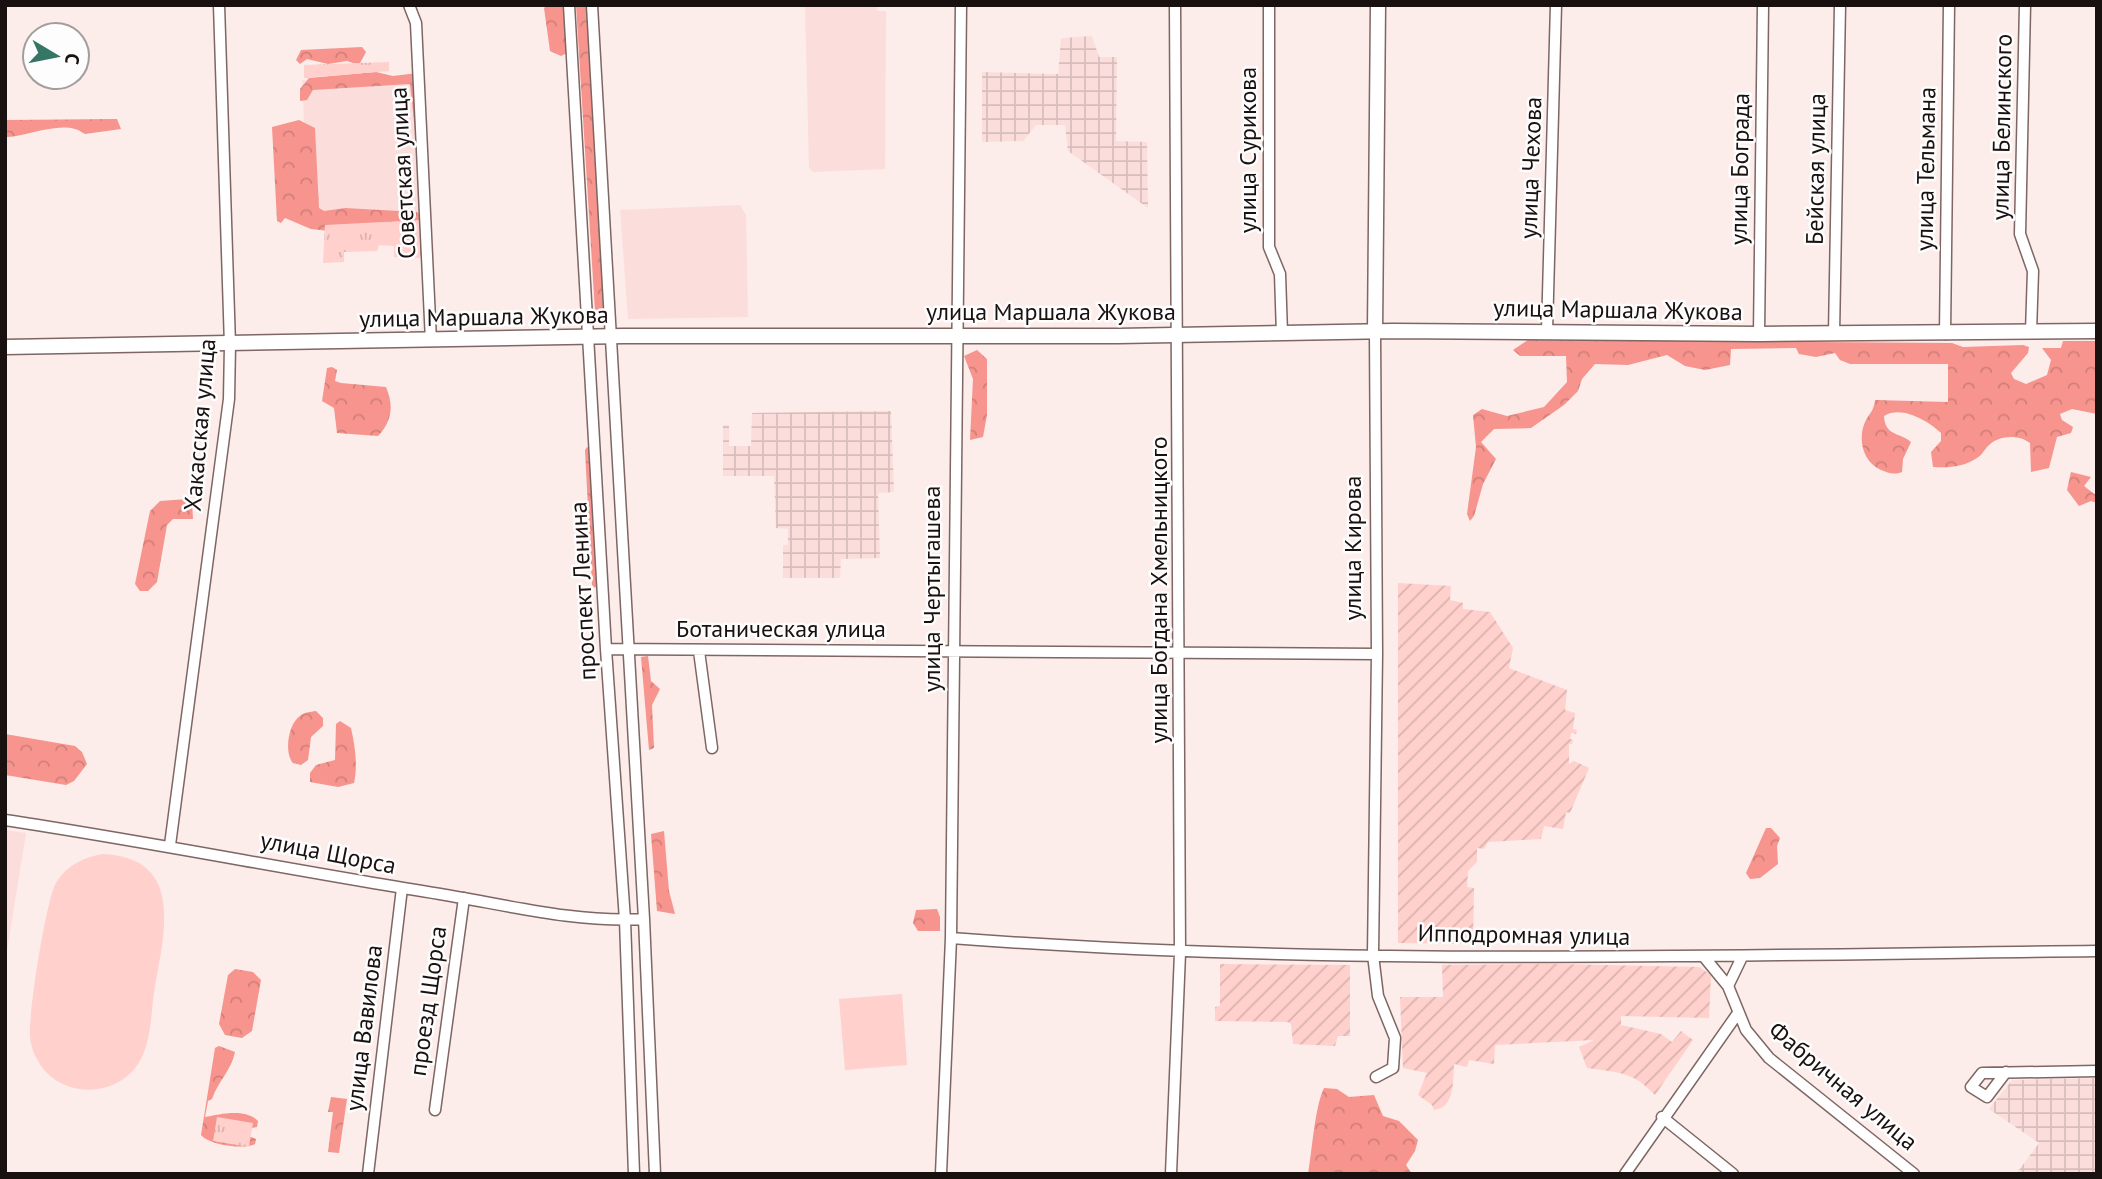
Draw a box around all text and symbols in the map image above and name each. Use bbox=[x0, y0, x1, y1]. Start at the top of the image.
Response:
north arrow bbox=[21, 21, 91, 91]
street label: улица Белинского bbox=[1984, 33, 2019, 221]
text: С bbox=[60, 52, 85, 67]
street label: улица Сурикова bbox=[1232, 67, 1263, 233]
street label: Советская улица bbox=[383, 86, 422, 260]
street label: улица Тельмана bbox=[1909, 87, 1942, 251]
street label: улица Бограда bbox=[1723, 93, 1756, 245]
street label: Бейская улица bbox=[1799, 93, 1832, 245]
street label: улица Чехова bbox=[1513, 96, 1548, 240]
street label: улица Маршала Жукова bbox=[1493, 292, 1743, 327]
street label: улица Маршала Жукова bbox=[926, 296, 1176, 327]
street label: улица Маршала Жукова bbox=[359, 299, 609, 334]
street label: Хакасская улица bbox=[177, 337, 223, 513]
street label: улица Богдана Хмельницкого bbox=[1143, 436, 1174, 744]
street label: улица Кирова bbox=[1337, 476, 1368, 620]
street label: улица Чертыгашева bbox=[916, 486, 947, 692]
street label: проспект Ленина bbox=[562, 501, 603, 681]
street label: Ботаническая улица bbox=[676, 613, 886, 644]
street label: улица Щорса bbox=[258, 824, 399, 881]
street label: Ипподромная улица bbox=[1417, 917, 1631, 952]
street label: проезд Щорса bbox=[402, 924, 453, 1078]
street label: улица Вавилова bbox=[338, 943, 389, 1113]
street label: Фабричная улица bbox=[1762, 1014, 1924, 1157]

